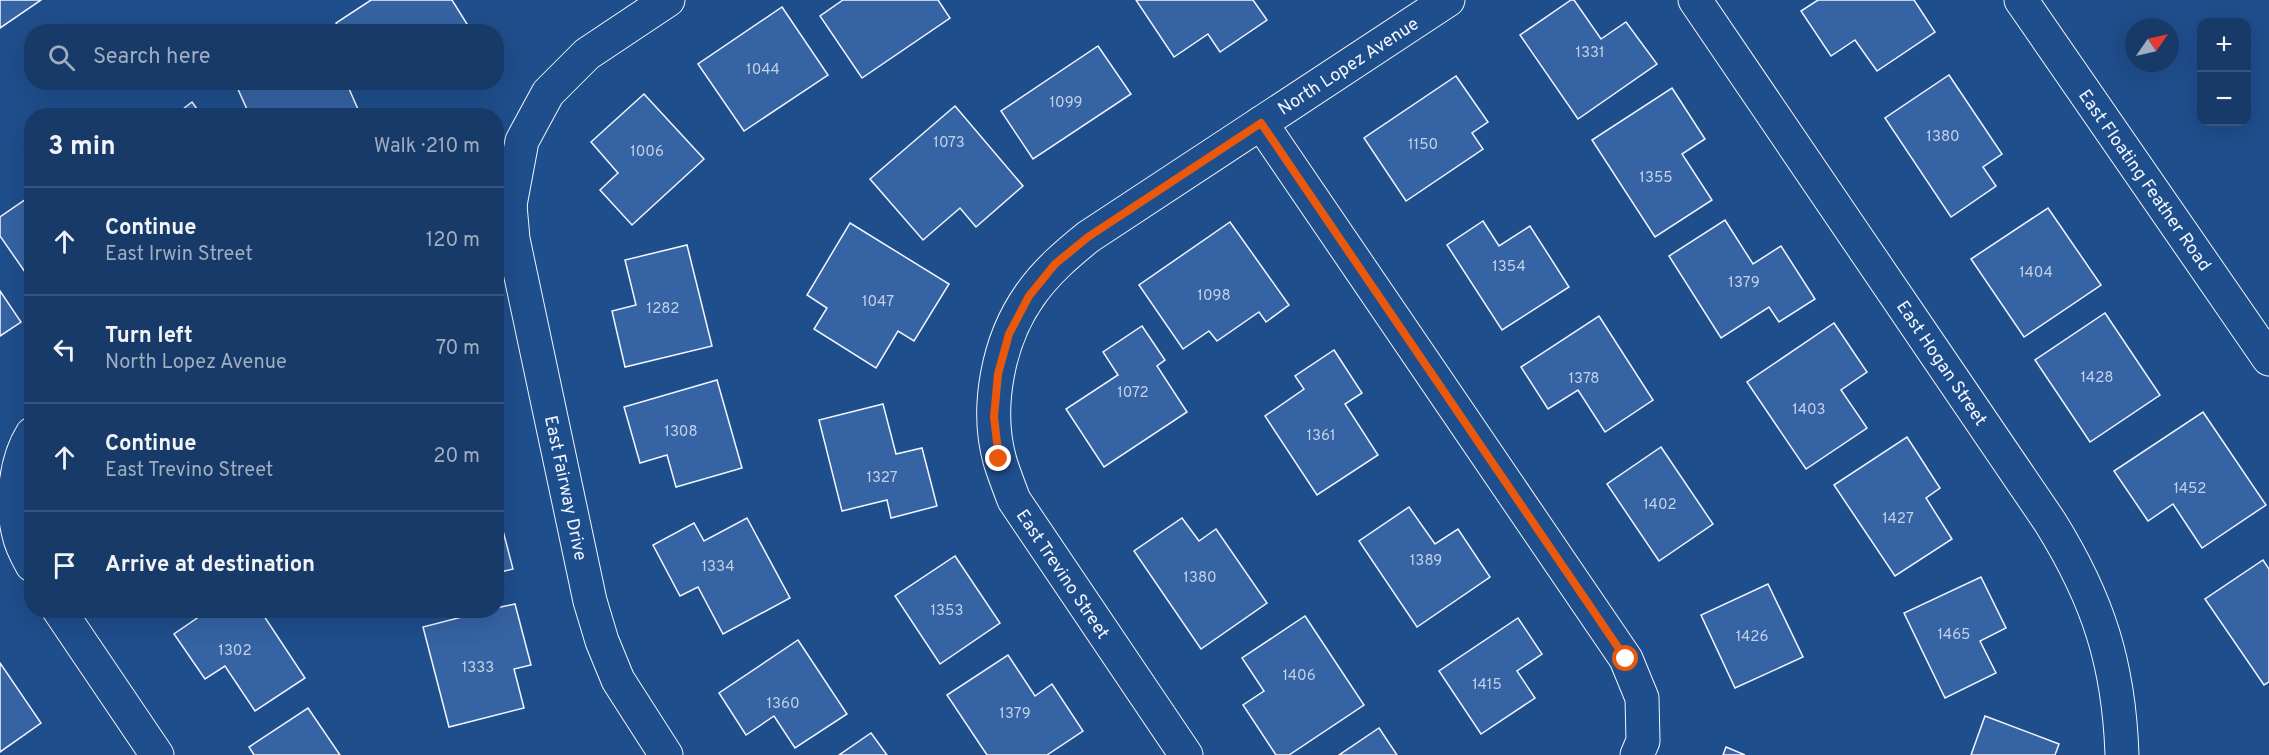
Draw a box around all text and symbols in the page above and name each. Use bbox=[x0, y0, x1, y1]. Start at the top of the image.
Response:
street label: North Lopez Avenue bbox=[1274, 13, 1424, 121]
north arrow bbox=[2125, 18, 2179, 72]
map controls bbox=[2197, 18, 2251, 126]
button: + bbox=[2197, 18, 2251, 72]
search box bbox=[24, 24, 504, 90]
icon: search bbox=[45, 41, 78, 74]
text: Search here bbox=[93, 44, 211, 71]
house number: 1331 bbox=[1575, 44, 1605, 63]
house number: 1044 bbox=[746, 61, 780, 80]
button: − bbox=[2197, 72, 2251, 126]
street label: East Floating Feather Road bbox=[2072, 86, 2215, 276]
house number: 1099 bbox=[1049, 94, 1083, 113]
house number: 1380 bbox=[1926, 128, 1960, 147]
text: 3 min bbox=[48, 131, 116, 164]
text: Walk · 210 m bbox=[374, 134, 480, 160]
house number: 1073 bbox=[933, 134, 965, 153]
house number: 1150 bbox=[1408, 136, 1438, 155]
house number: 1006 bbox=[630, 143, 664, 162]
house number: 1355 bbox=[1639, 169, 1673, 188]
text: Continue bbox=[105, 215, 196, 242]
icon: ahead bbox=[48, 225, 81, 258]
text: 120 m bbox=[426, 228, 480, 254]
text: East Irwin Street bbox=[105, 242, 253, 268]
house number: 1354 bbox=[1492, 258, 1526, 277]
house number: 1404 bbox=[2019, 264, 2053, 283]
house number: 1379 bbox=[1728, 274, 1760, 293]
house number: 1098 bbox=[1197, 287, 1231, 306]
house number: 1047 bbox=[862, 293, 894, 312]
street label: East Hogan Street bbox=[1890, 297, 1991, 431]
house number: 1282 bbox=[647, 300, 679, 319]
text: Turn left bbox=[105, 323, 193, 350]
icon: left bbox=[48, 333, 81, 366]
text: 70 m bbox=[436, 336, 480, 362]
text: North Lopez Avenue bbox=[105, 350, 287, 376]
house number: 1428 bbox=[2081, 369, 2113, 388]
house number: 1378 bbox=[1568, 370, 1600, 389]
house number: 1072 bbox=[1117, 384, 1149, 403]
house number: 1403 bbox=[1792, 401, 1826, 420]
street label: East Fairway Drive bbox=[538, 414, 591, 563]
house number: 1308 bbox=[664, 423, 698, 442]
house number: 1361 bbox=[1306, 427, 1336, 446]
text: Continue bbox=[105, 431, 196, 458]
icon: ahead bbox=[48, 441, 81, 474]
text: 20 m bbox=[433, 444, 480, 470]
route end bbox=[985, 445, 1011, 471]
text: East Trevino Street bbox=[105, 458, 273, 484]
house number: 1327 bbox=[866, 469, 898, 488]
house number: 1452 bbox=[2173, 480, 2207, 499]
house number: 1402 bbox=[1643, 496, 1677, 515]
street label: East Trevino Street bbox=[1010, 506, 1114, 644]
house number: 1427 bbox=[1882, 510, 1914, 529]
icon: arrive bbox=[48, 549, 81, 582]
text: Arrive at destination bbox=[105, 552, 315, 579]
house number: 1389 bbox=[1410, 552, 1442, 571]
house number: 1334 bbox=[702, 558, 734, 577]
house number: 1380 bbox=[1183, 569, 1217, 588]
house number: 1353 bbox=[931, 602, 963, 621]
house number: 1465 bbox=[1938, 626, 1970, 645]
house number: 1426 bbox=[1736, 628, 1768, 647]
house number: 1302 bbox=[218, 642, 252, 661]
route start bbox=[1612, 645, 1638, 671]
house number: 1333 bbox=[462, 659, 494, 678]
house number: 1406 bbox=[1282, 667, 1316, 686]
house number: 1415 bbox=[1472, 676, 1502, 695]
house number: 1360 bbox=[766, 695, 800, 714]
house number: 1379 bbox=[999, 705, 1031, 724]

